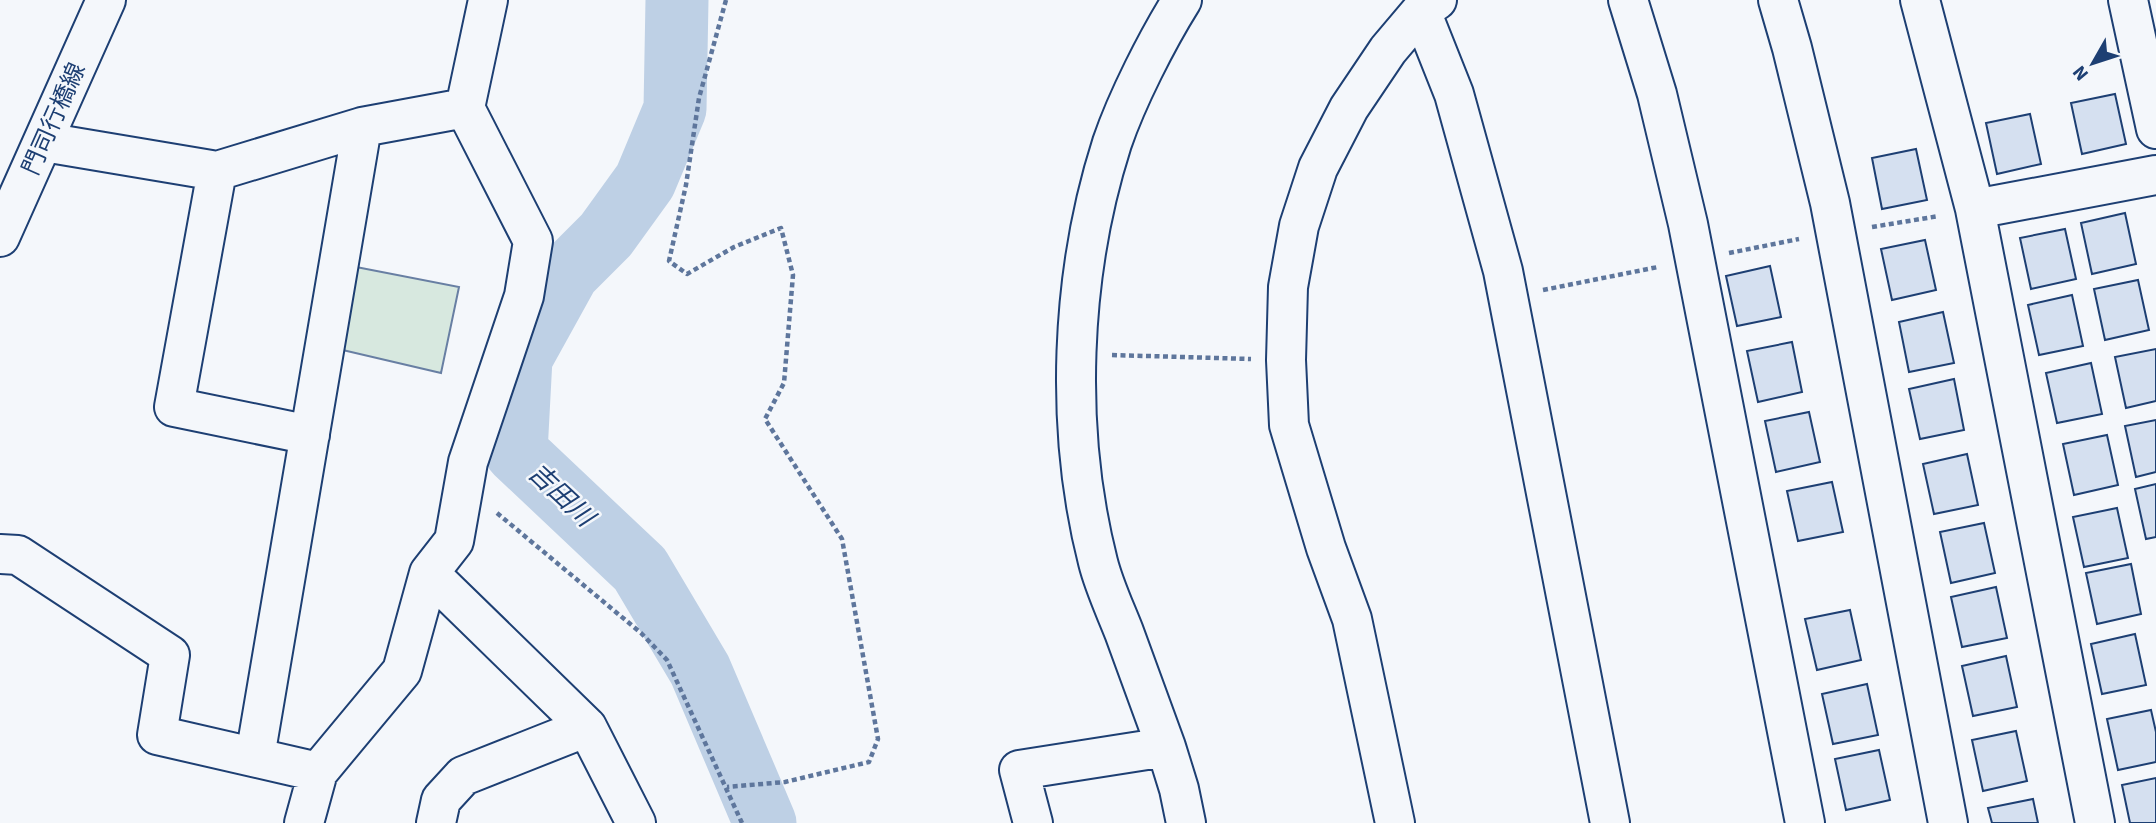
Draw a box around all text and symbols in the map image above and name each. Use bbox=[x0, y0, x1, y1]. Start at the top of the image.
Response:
north arrow bbox=[2058, 28, 2128, 98]
street label: 門司行橋線 bbox=[14, 57, 94, 181]
text: N bbox=[2066, 59, 2095, 86]
water label: 吉田川 bbox=[520, 455, 604, 537]

